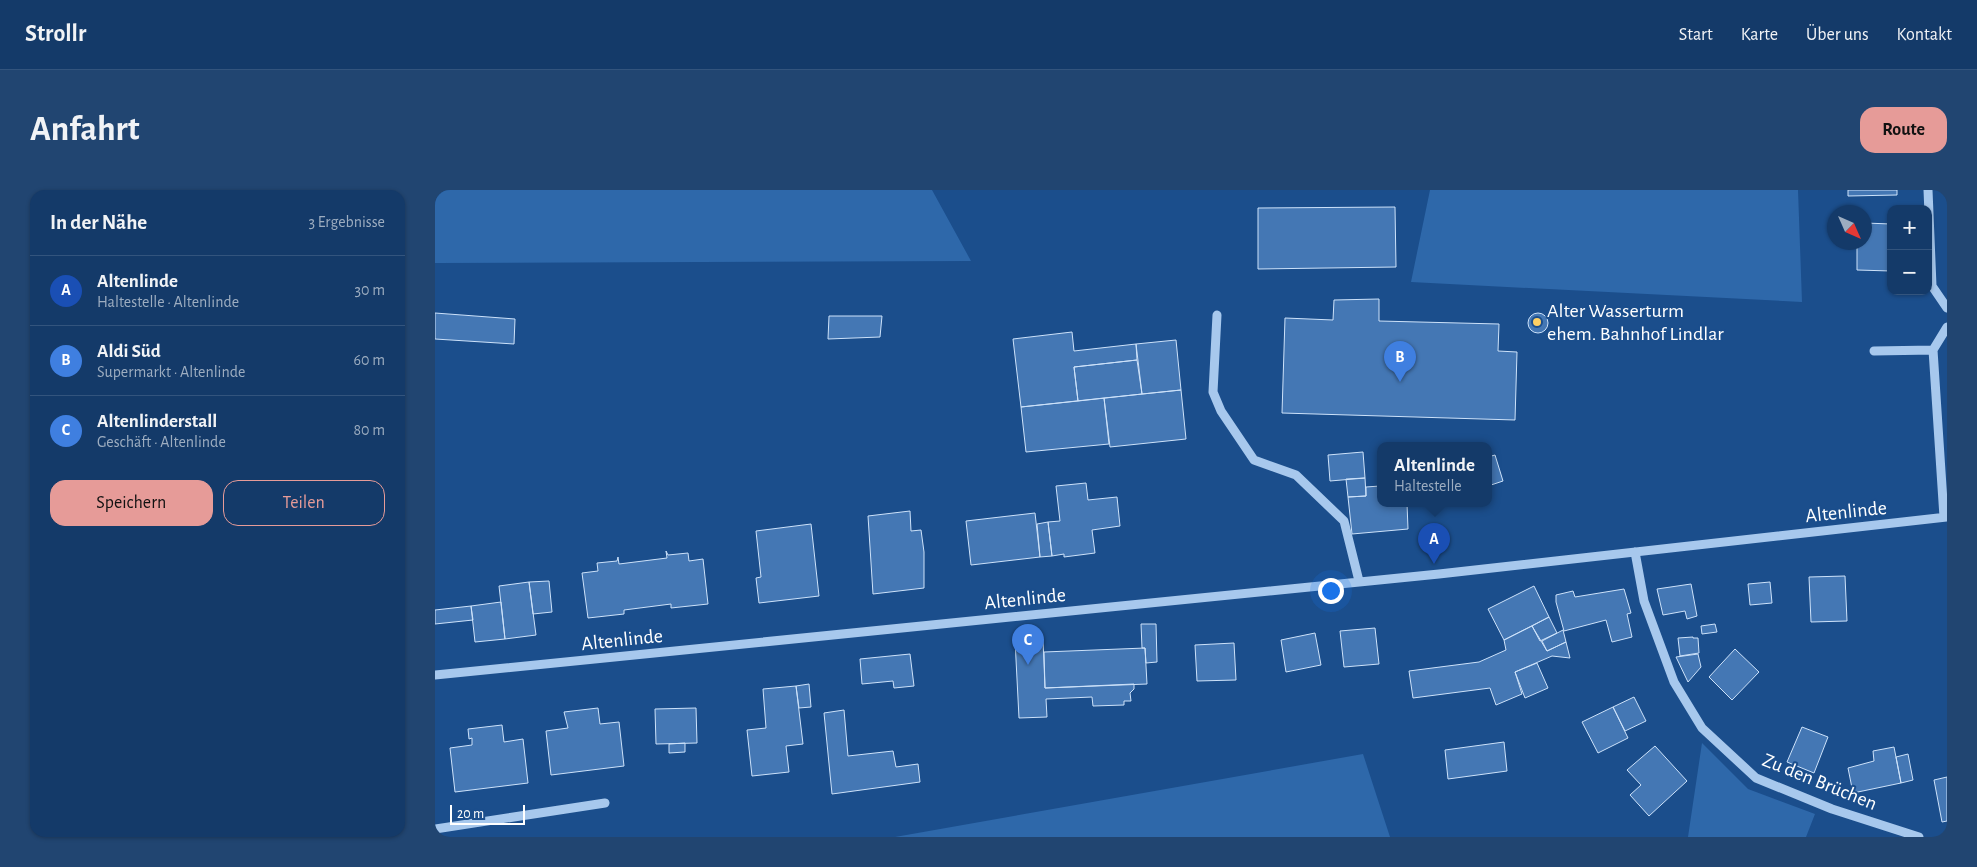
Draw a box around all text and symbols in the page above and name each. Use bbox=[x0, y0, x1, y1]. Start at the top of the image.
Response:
text: Strollr bbox=[25, 22, 86, 46]
text: Start bbox=[1679, 26, 1713, 44]
text: Karte bbox=[1741, 26, 1778, 44]
text: Über uns bbox=[1806, 26, 1869, 44]
text: Kontakt bbox=[1897, 26, 1952, 44]
button: Route bbox=[1860, 107, 1947, 153]
text: Anfahrt bbox=[30, 112, 140, 147]
north arrow bbox=[1827, 205, 1872, 250]
map controls bbox=[1887, 205, 1932, 295]
button: + bbox=[1887, 205, 1932, 250]
text: In der Nähe bbox=[50, 212, 147, 233]
text: 3 Ergebnisse bbox=[308, 214, 385, 230]
button: − bbox=[1887, 250, 1932, 295]
text: Altenlinde bbox=[97, 272, 178, 291]
text: A bbox=[61, 282, 71, 298]
text: 30 m bbox=[355, 282, 385, 298]
text: Haltestelle · Altenlinde bbox=[97, 294, 239, 310]
place label: Alter Wasserturm ehem. Bahnhof Lindlar bbox=[1547, 301, 1724, 344]
marker: Alter Wasserturm ehem. Bahnhof Lindlar bbox=[1531, 316, 1543, 328]
pin: B bbox=[1384, 341, 1416, 382]
text: Aldi Süd bbox=[97, 342, 161, 361]
text: B bbox=[61, 352, 71, 368]
text: 60 m bbox=[354, 352, 385, 368]
text: Supermarkt · Altenlinde bbox=[97, 364, 245, 380]
text: Altenlinderstall bbox=[97, 412, 217, 431]
text: C bbox=[62, 422, 70, 438]
text: 80 m bbox=[354, 422, 385, 438]
text: Geschäft · Altenlinde bbox=[97, 434, 226, 450]
popup bbox=[1377, 442, 1492, 507]
text: Altenlinde bbox=[1394, 456, 1475, 475]
text: Haltestelle bbox=[1394, 478, 1462, 494]
button: Speichern bbox=[50, 480, 213, 526]
button: Teilen bbox=[223, 480, 385, 526]
street label: Altenlinde bbox=[1804, 498, 1888, 526]
pin: A bbox=[1418, 523, 1450, 564]
your location bbox=[1318, 578, 1344, 604]
street label: Altenlinde bbox=[983, 585, 1067, 613]
pin: C bbox=[1012, 624, 1044, 665]
street label: Altenlinde bbox=[580, 626, 664, 654]
street label: Zu den Brüchen bbox=[1759, 750, 1880, 814]
scale bar bbox=[450, 802, 525, 825]
text: 20 m bbox=[457, 807, 484, 821]

